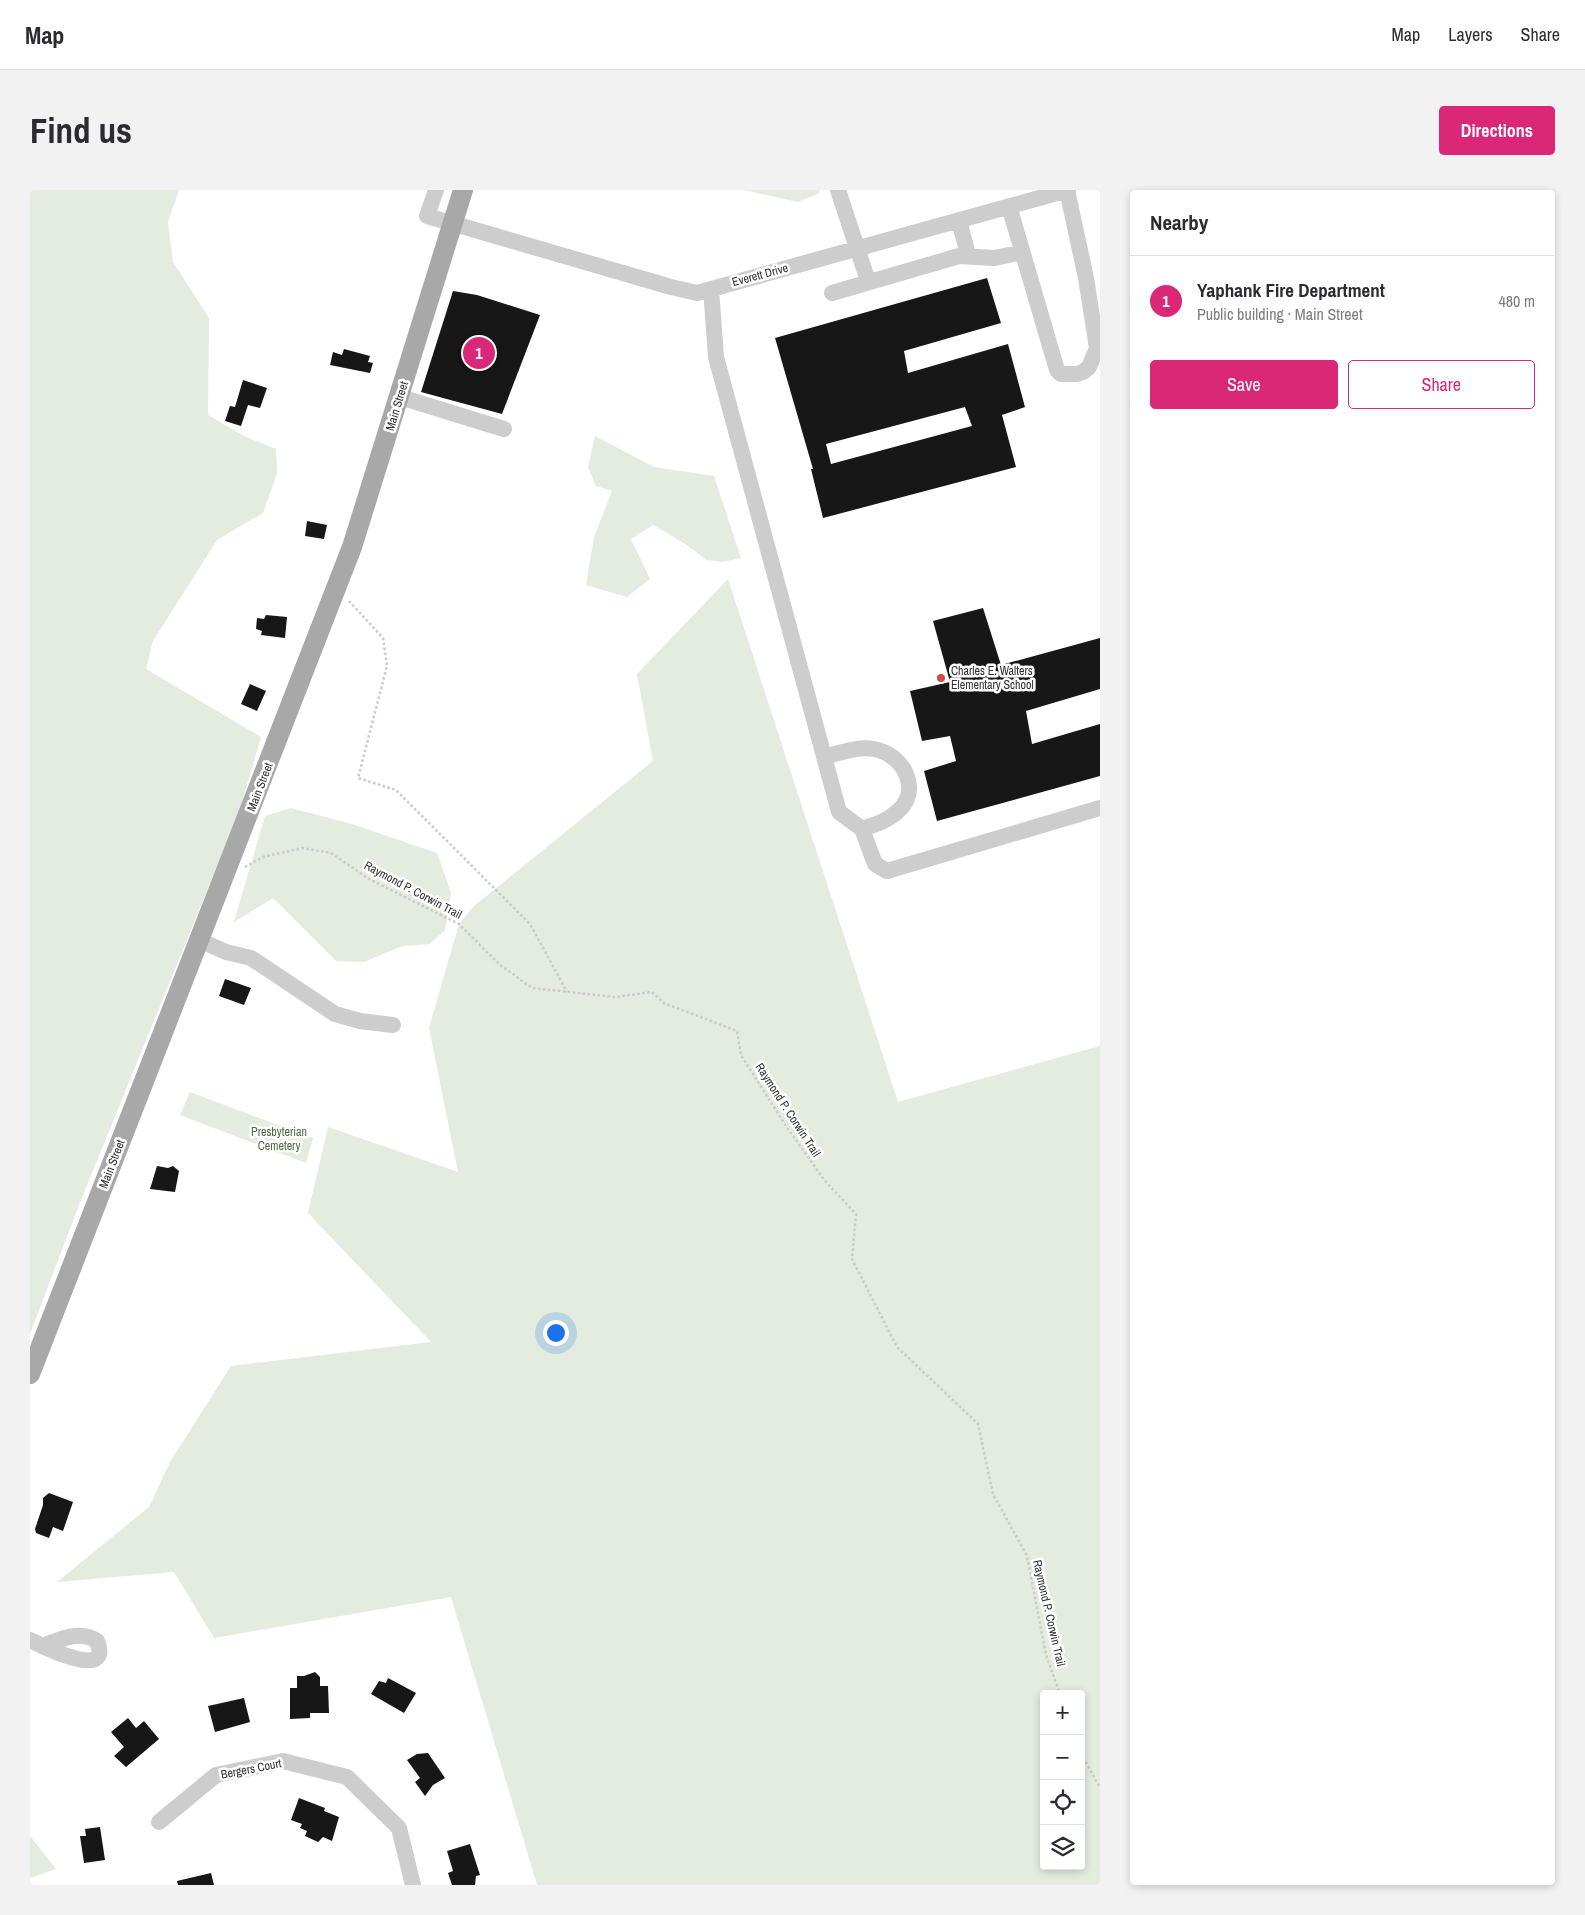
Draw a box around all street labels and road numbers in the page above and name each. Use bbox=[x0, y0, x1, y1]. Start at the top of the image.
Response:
street label: Everett Drive bbox=[730, 260, 790, 290]
street label: Main Street bbox=[382, 379, 412, 433]
street label: Main Street bbox=[243, 760, 277, 814]
street label: Raymond P. Corwin Trail bbox=[361, 857, 465, 923]
street label: Raymond P. Corwin Trail bbox=[752, 1060, 824, 1160]
street label: Main Street bbox=[95, 1137, 129, 1191]
street label: Raymond P. Corwin Trail bbox=[1029, 1558, 1069, 1668]
street label: Bergers Court bbox=[219, 1755, 283, 1783]

